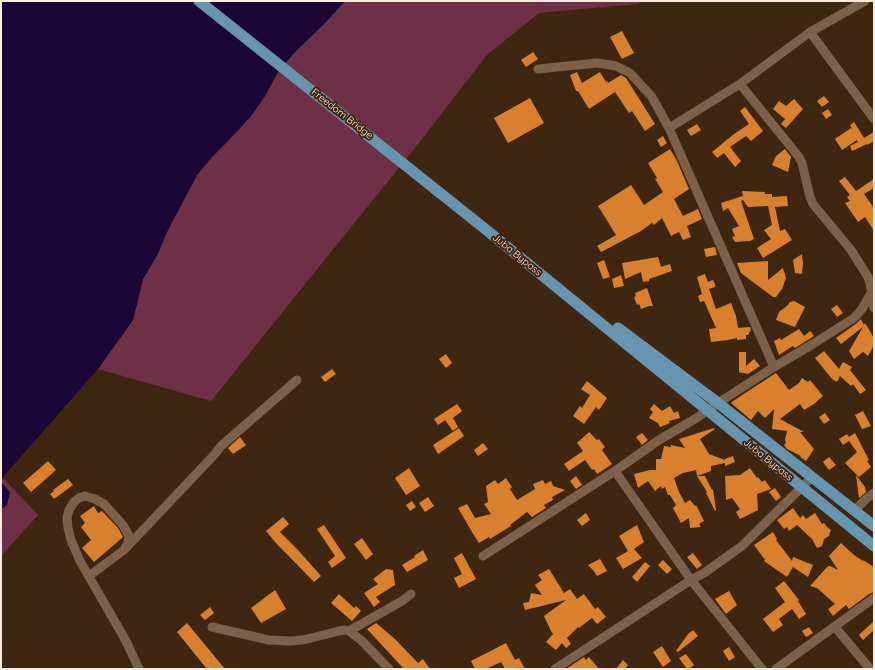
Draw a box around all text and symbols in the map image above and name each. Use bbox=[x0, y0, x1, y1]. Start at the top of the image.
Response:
street label: Freedom Bridge bbox=[309, 86, 375, 142]
street label: Juba Bypass bbox=[490, 231, 544, 279]
street label: Juba Bypass bbox=[741, 436, 795, 484]

